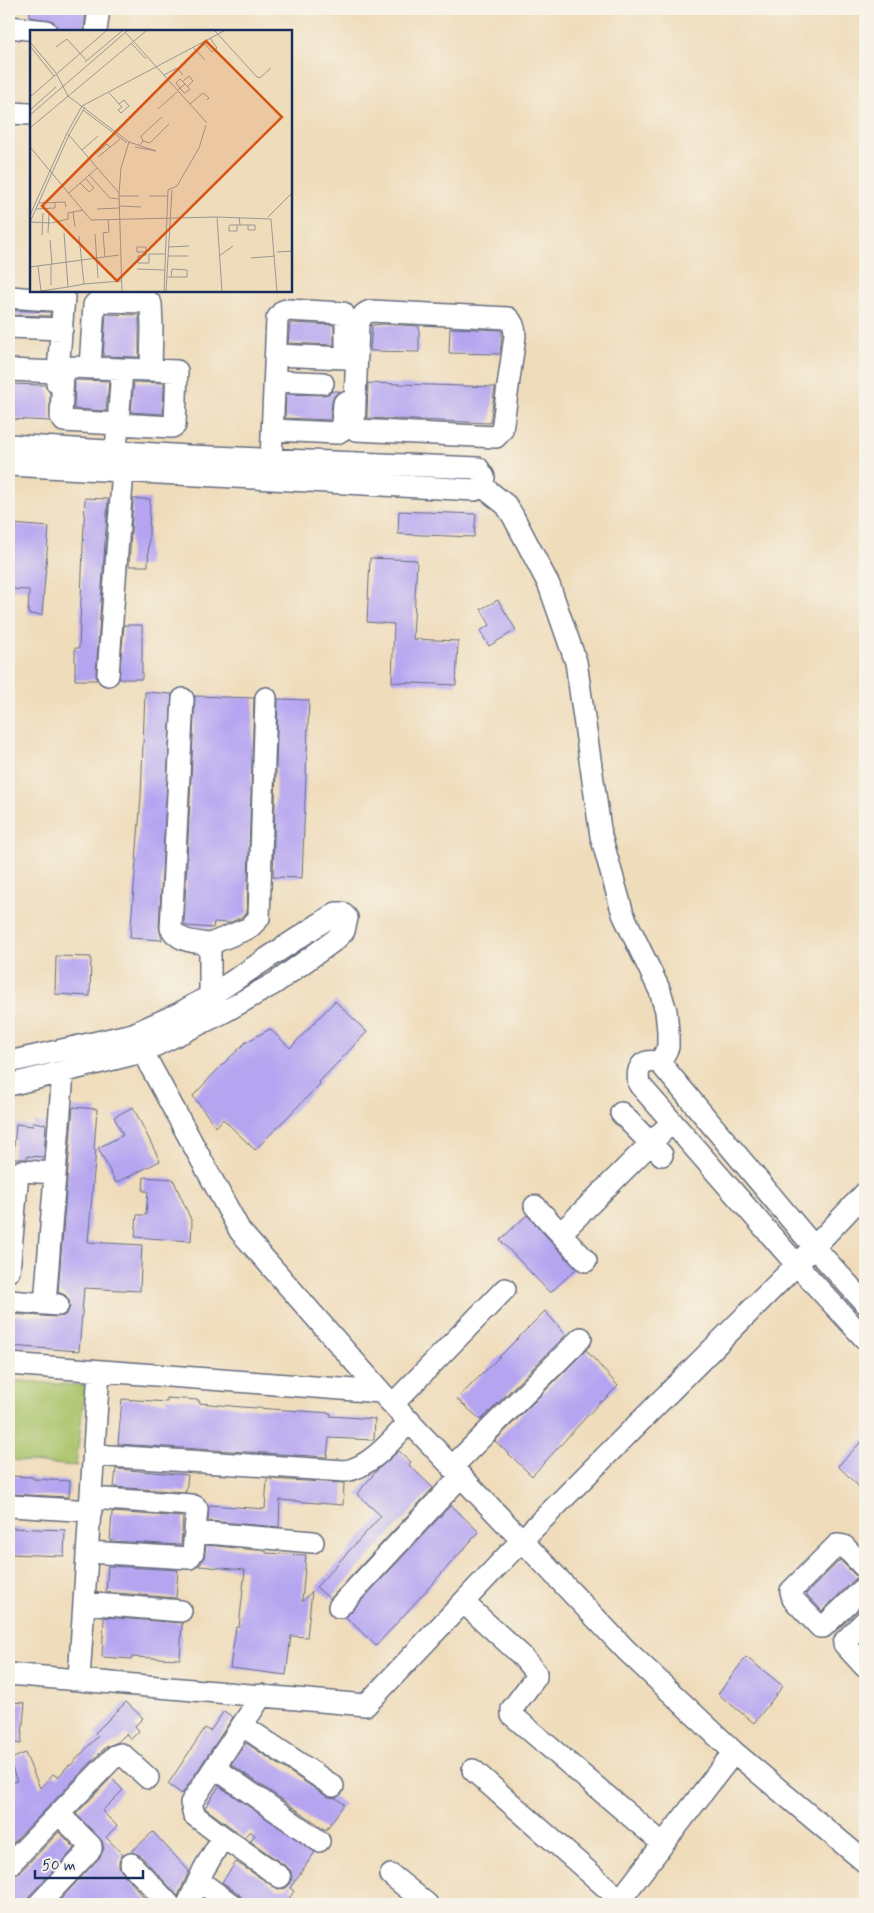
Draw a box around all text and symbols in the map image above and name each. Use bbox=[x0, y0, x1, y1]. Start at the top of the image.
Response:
inset map bbox=[30, 30, 292, 292]
scale bar bbox=[35, 1848, 142, 1880]
text: 50 m bbox=[42, 1856, 76, 1876]

